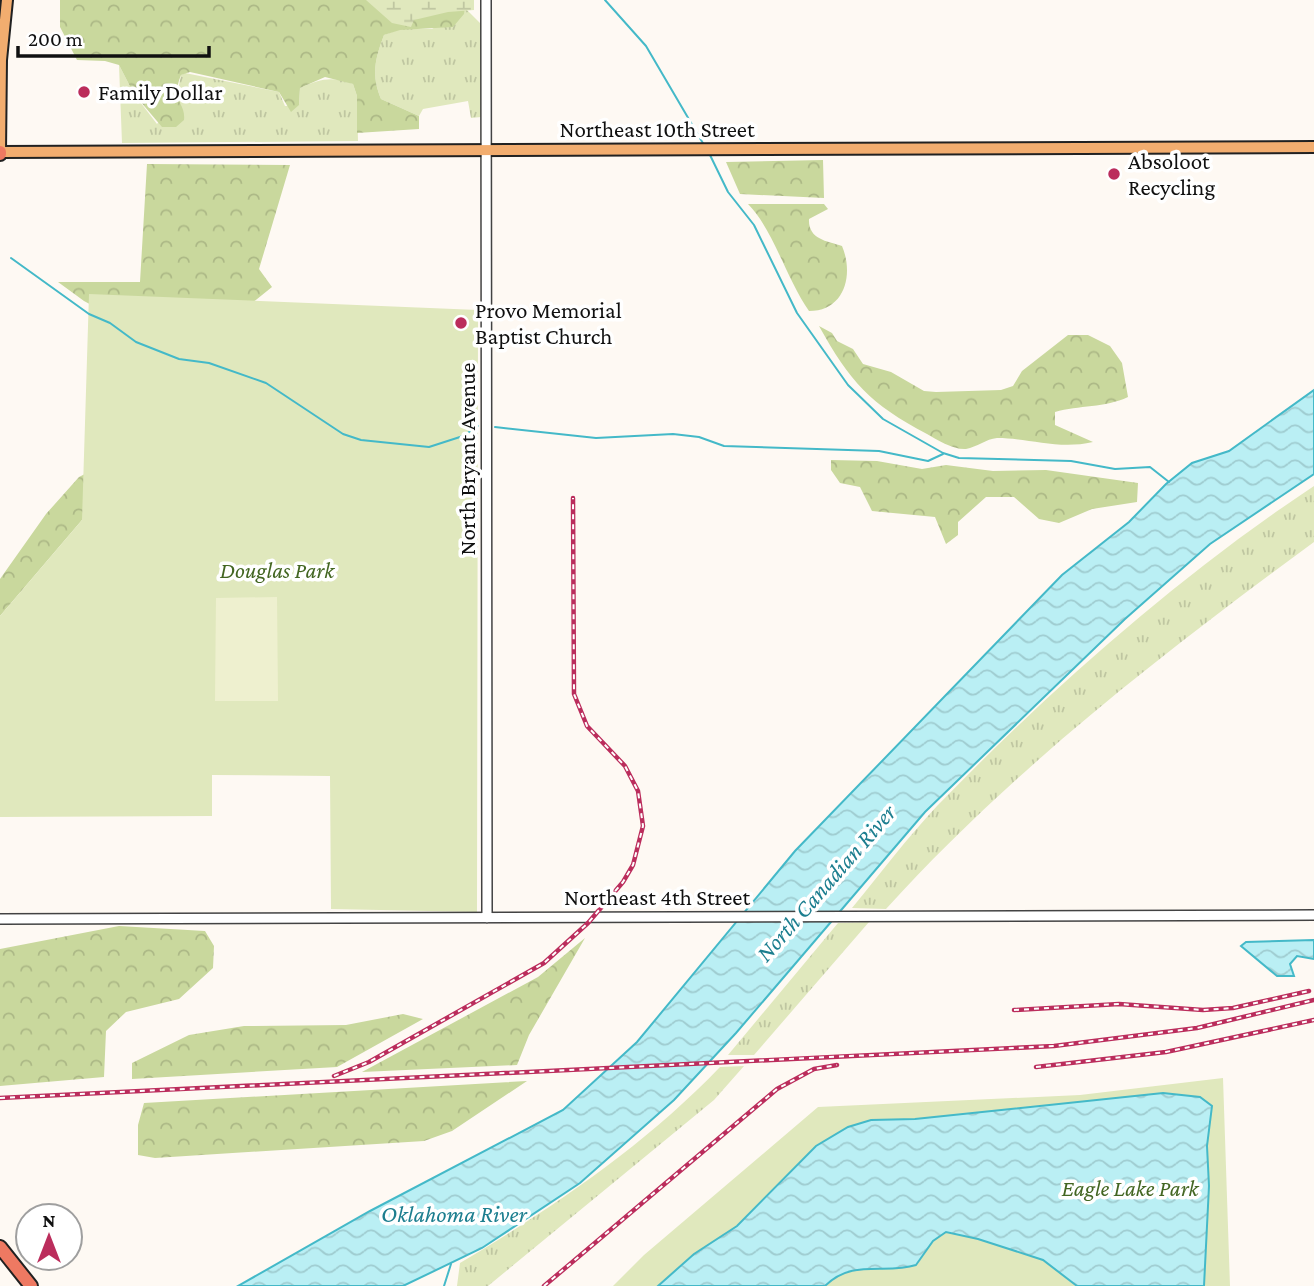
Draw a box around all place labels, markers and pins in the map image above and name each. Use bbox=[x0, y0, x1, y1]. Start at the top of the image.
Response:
place label: Family Dollar bbox=[98, 79, 223, 105]
marker: Family Dollar bbox=[76, 84, 92, 100]
place label: Absoloot Recycling bbox=[1128, 148, 1216, 200]
marker: Absoloot Recycling bbox=[1106, 166, 1122, 182]
place label: Provo Memorial Baptist Church bbox=[475, 297, 622, 349]
marker: Provo Memorial Baptist Church bbox=[453, 315, 469, 331]

